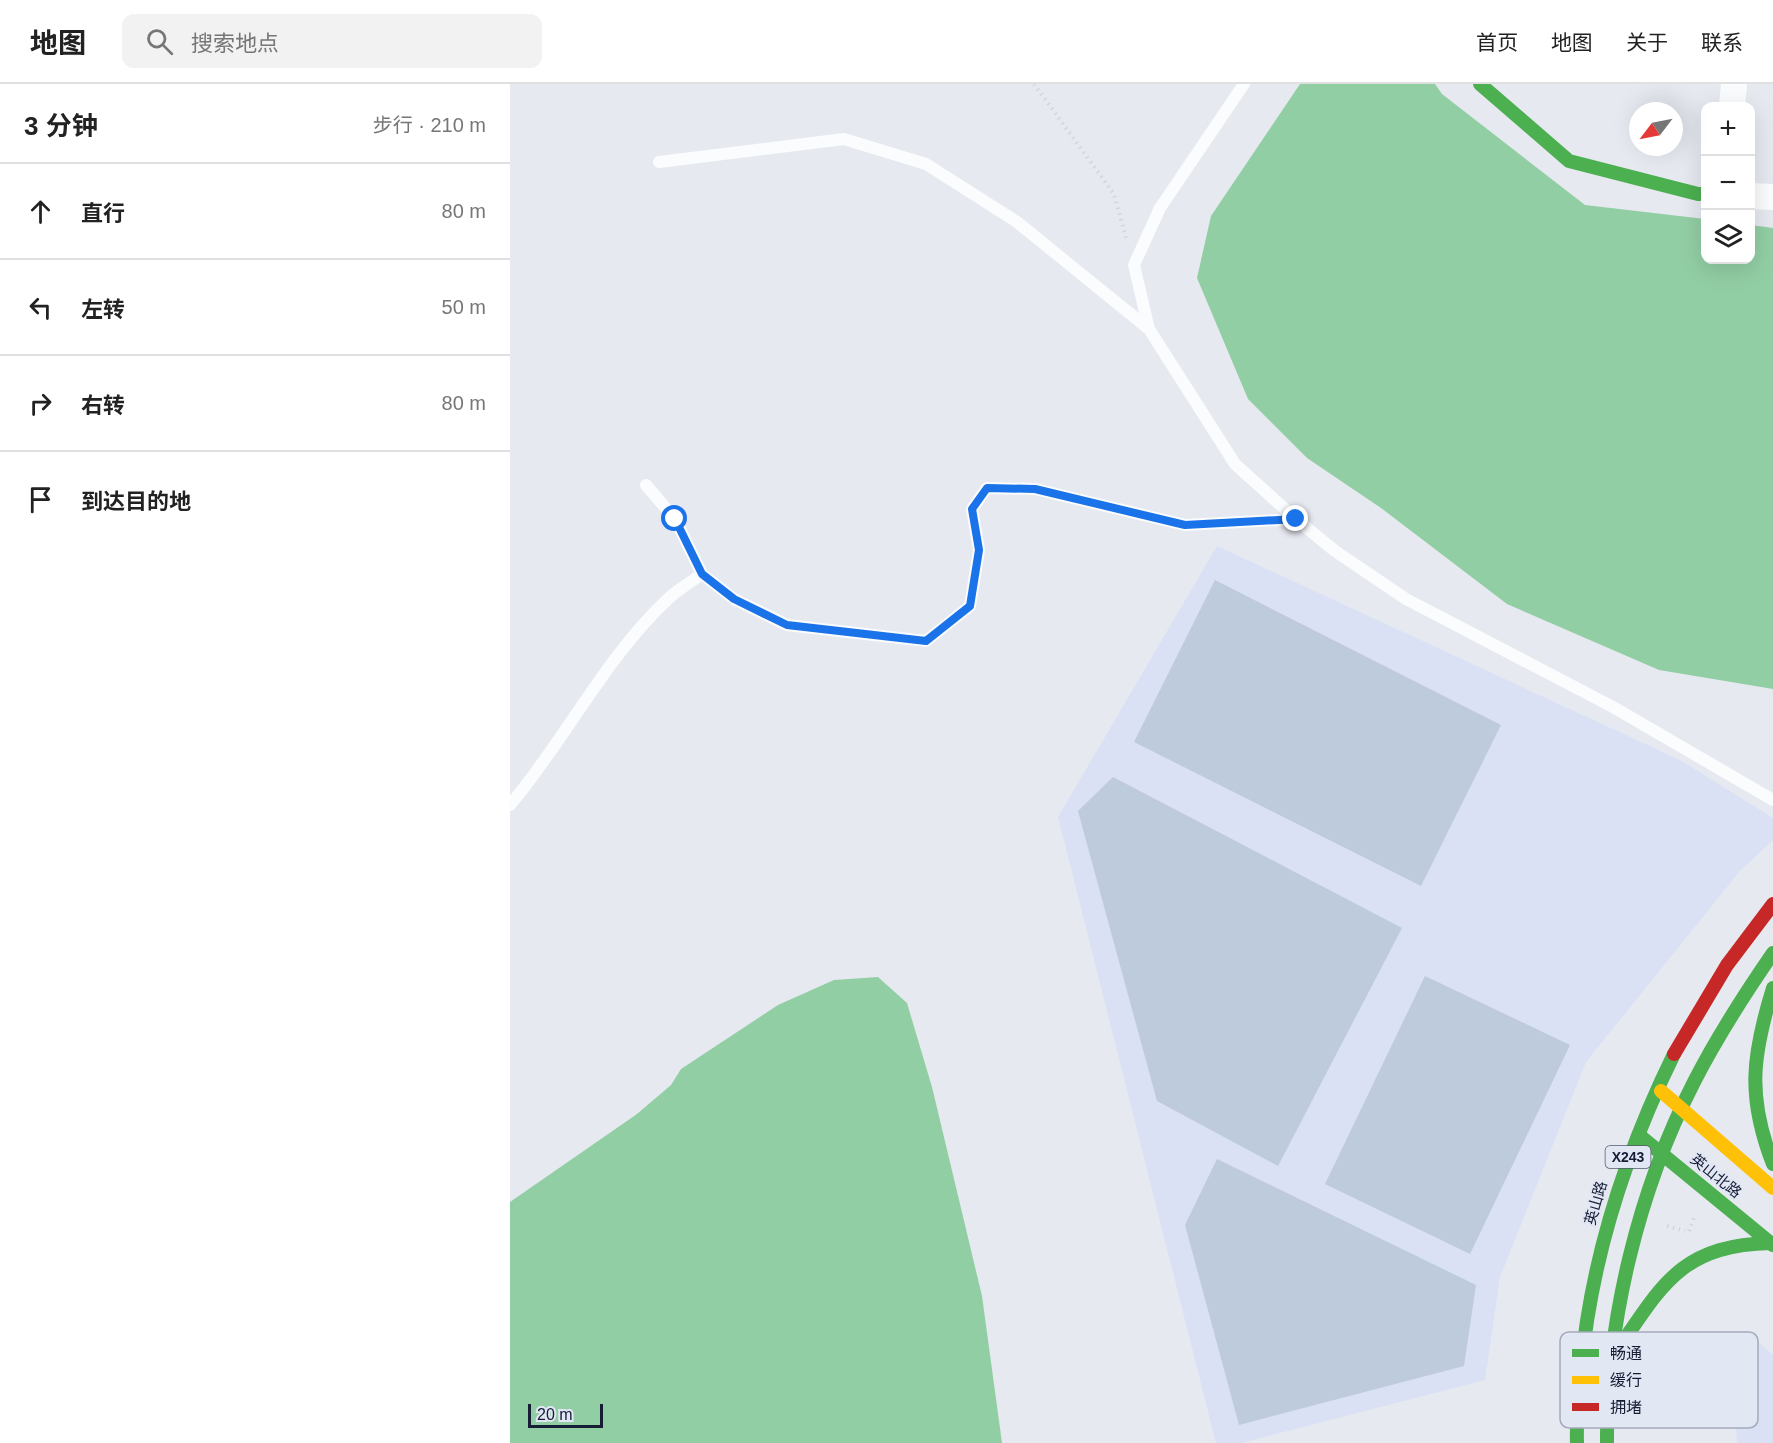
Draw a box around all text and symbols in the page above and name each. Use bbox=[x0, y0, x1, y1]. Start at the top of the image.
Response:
search box bbox=[122, 14, 542, 68]
icon: search bbox=[143, 25, 176, 58]
text: 地图 bbox=[30, 28, 86, 59]
text: 搜索地点 bbox=[191, 31, 279, 56]
text: 首页 bbox=[1476, 31, 1518, 54]
text: 地图 bbox=[1551, 31, 1593, 54]
text: 关于 bbox=[1626, 31, 1668, 54]
text: 联系 bbox=[1701, 31, 1743, 54]
north arrow bbox=[1629, 102, 1683, 156]
map controls bbox=[1701, 102, 1755, 264]
button: + bbox=[1701, 102, 1755, 156]
text: 3 分钟 bbox=[24, 111, 98, 141]
text: 步行 · 210 m bbox=[373, 114, 486, 136]
button: − bbox=[1701, 156, 1755, 210]
icon: ahead bbox=[24, 195, 57, 228]
text: 80 m bbox=[442, 200, 486, 222]
text: 直行 bbox=[81, 201, 125, 226]
button: layers bbox=[1701, 210, 1755, 264]
icon: left bbox=[24, 291, 57, 324]
text: 50 m bbox=[442, 296, 486, 318]
text: 左转 bbox=[81, 297, 125, 322]
icon: right bbox=[24, 387, 57, 420]
text: 80 m bbox=[442, 392, 486, 414]
text: 右转 bbox=[81, 393, 125, 418]
icon: arrive bbox=[24, 483, 57, 516]
text: 到达目的地 bbox=[81, 489, 191, 514]
route start bbox=[661, 505, 687, 531]
route end bbox=[1282, 505, 1308, 531]
road number: X243 bbox=[1606, 1146, 1650, 1168]
street label: 英山北路 bbox=[1688, 1150, 1745, 1201]
street label: 英山路 bbox=[1581, 1179, 1610, 1227]
legend bbox=[1560, 1332, 1758, 1428]
text: 畅通 bbox=[1610, 1345, 1642, 1362]
text: 缓行 bbox=[1610, 1372, 1642, 1389]
text: 拥堵 bbox=[1610, 1399, 1642, 1416]
scale bar bbox=[528, 1401, 603, 1428]
text: 20 m bbox=[537, 1406, 573, 1423]

